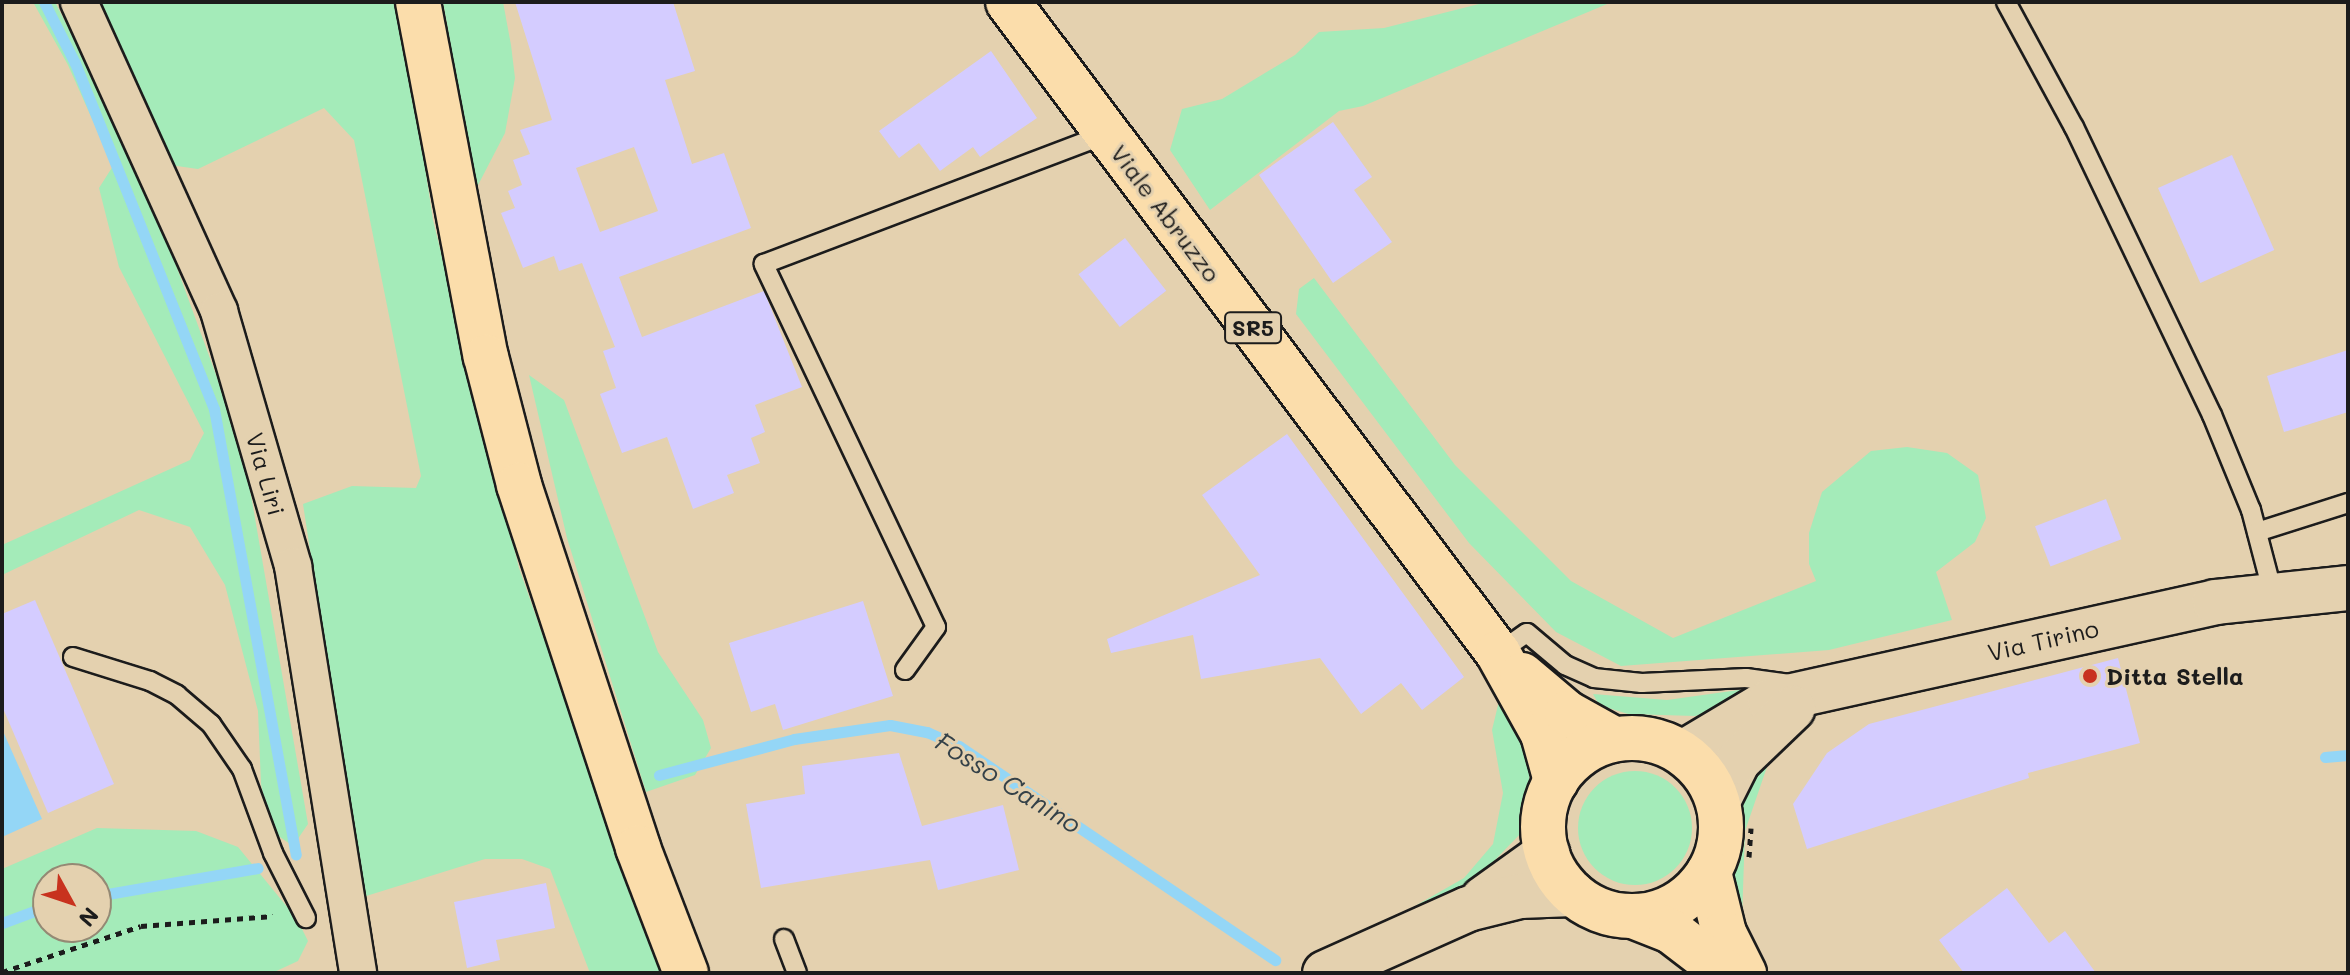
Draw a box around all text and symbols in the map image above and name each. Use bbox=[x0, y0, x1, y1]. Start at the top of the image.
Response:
street label: Viale Abruzzo bbox=[1105, 139, 1227, 287]
road number: SR5 bbox=[1223, 310, 1283, 346]
street label: Via Liri bbox=[240, 429, 292, 519]
street label: Via Tirino bbox=[1985, 613, 2101, 667]
place label: Ditta Stella bbox=[2106, 662, 2244, 690]
marker: Ditta Stella bbox=[2081, 667, 2099, 685]
water label: Fosso Canino bbox=[929, 726, 1087, 840]
north arrow bbox=[32, 863, 112, 943]
text: N bbox=[73, 902, 106, 933]

